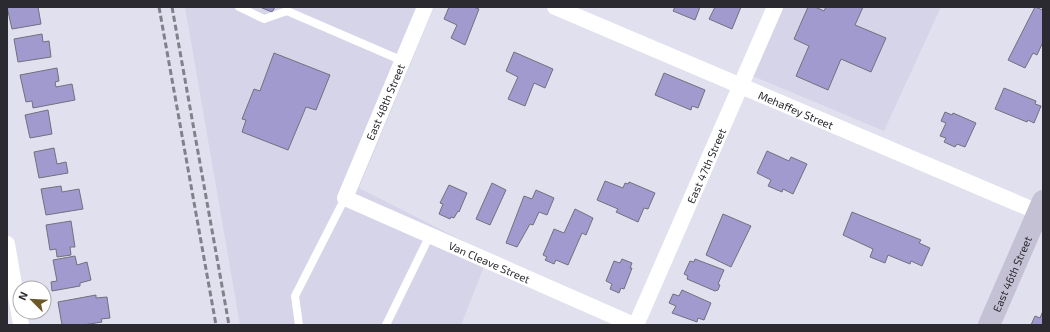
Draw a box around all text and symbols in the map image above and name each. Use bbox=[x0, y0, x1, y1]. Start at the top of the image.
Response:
street label: East 48th Street bbox=[363, 62, 407, 142]
street label: Mehaffey Street bbox=[757, 88, 836, 131]
street label: East 47th Street bbox=[684, 126, 728, 205]
street label: East 46th Street bbox=[989, 234, 1034, 313]
street label: Van Cleave Street bbox=[447, 238, 532, 285]
north arrow bbox=[12, 280, 52, 320]
text: N bbox=[15, 289, 30, 302]

